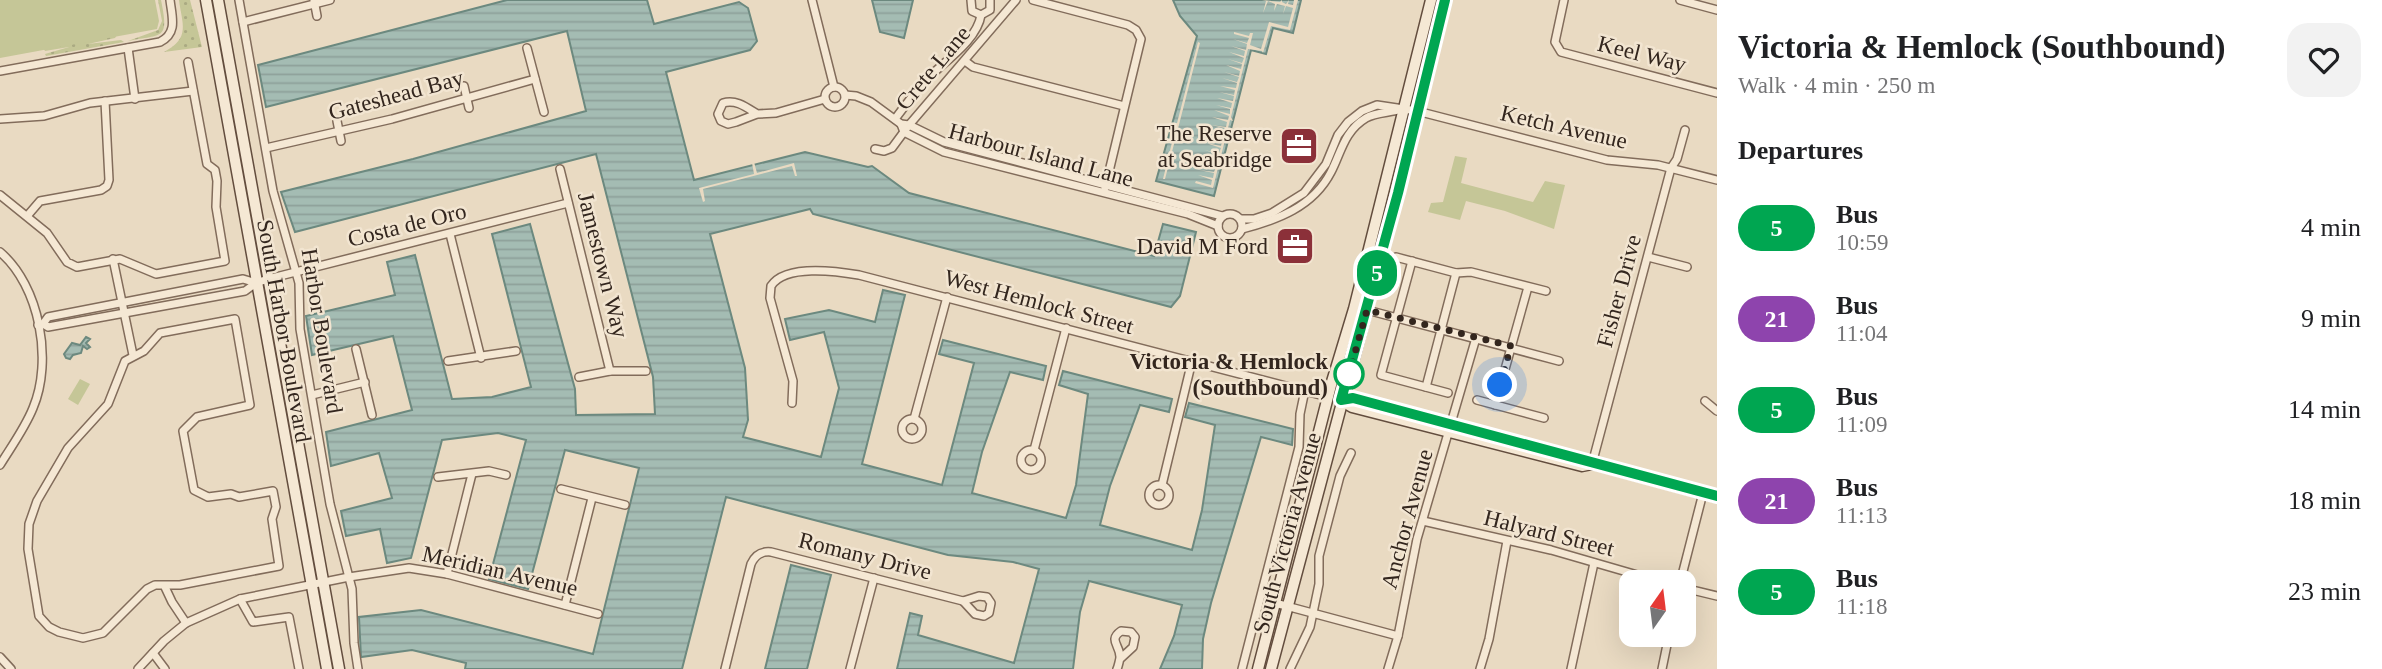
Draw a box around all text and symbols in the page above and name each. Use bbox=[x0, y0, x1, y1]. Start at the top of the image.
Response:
street label: Crete Lane bbox=[891, 21, 975, 115]
button: heart bbox=[2287, 23, 2361, 97]
text: Victoria & Hemlock (Southbound) bbox=[1738, 29, 2225, 65]
street label: Keel Way bbox=[1595, 31, 1689, 77]
street label: Gateshead Bay bbox=[326, 65, 467, 125]
text: Walk · 4 min · 250 m bbox=[1738, 73, 1935, 98]
street label: Ketch Avenue bbox=[1498, 100, 1630, 154]
street label: Harbour Island Lane bbox=[946, 118, 1136, 192]
place label: The Reserve at Seabridge bbox=[1156, 121, 1272, 172]
office icon: The Reserve at Seabridge bbox=[1278, 125, 1320, 167]
text: Departures bbox=[1738, 136, 1863, 165]
street label: Jamestown Way bbox=[573, 190, 633, 341]
street label: Costa de Oro bbox=[345, 198, 469, 252]
text: Bus bbox=[1836, 200, 1878, 229]
text: 4 min bbox=[2301, 213, 2361, 242]
text: 5 bbox=[1771, 215, 1783, 241]
street label: South Harbor Boulevard bbox=[252, 217, 316, 445]
office icon: David M Ford bbox=[1274, 225, 1316, 267]
text: 10:59 bbox=[1836, 230, 1888, 255]
street label: Fisher Drive bbox=[1592, 232, 1646, 350]
place label: David M Ford bbox=[1136, 234, 1268, 259]
street label: Harbor Boulevard bbox=[297, 247, 347, 416]
line badge: 5 bbox=[1354, 250, 1400, 296]
text: 5 bbox=[1371, 260, 1383, 286]
street label: West Hemlock Street bbox=[942, 265, 1137, 339]
text: Bus bbox=[1836, 291, 1878, 320]
text: 9 min bbox=[2301, 304, 2361, 333]
text: 21 bbox=[1765, 306, 1789, 332]
text: 11:04 bbox=[1836, 321, 1888, 346]
place label: Victoria & Hemlock (Southbound) bbox=[1130, 349, 1328, 400]
marker: Victoria & Hemlock (Southbound) bbox=[1334, 359, 1364, 389]
your location bbox=[1482, 367, 1517, 402]
text: Bus bbox=[1836, 382, 1878, 411]
text: 14 min bbox=[2288, 395, 2361, 424]
text: 5 bbox=[1771, 397, 1783, 423]
text: 11:09 bbox=[1836, 412, 1888, 437]
street label: South Victoria Avenue bbox=[1248, 430, 1326, 636]
street label: Anchor Avenue bbox=[1376, 447, 1438, 591]
text: Bus bbox=[1836, 473, 1878, 502]
text: 18 min bbox=[2288, 486, 2361, 515]
text: 21 bbox=[1765, 488, 1789, 514]
text: 11:13 bbox=[1836, 503, 1888, 528]
street label: Halyard Street bbox=[1481, 505, 1617, 561]
street label: Romany Drive bbox=[796, 527, 934, 585]
street label: Meridian Avenue bbox=[420, 541, 580, 601]
text: Bus bbox=[1836, 564, 1878, 593]
north arrow bbox=[1619, 570, 1696, 648]
map controls bbox=[1619, 570, 1696, 647]
text: 23 min bbox=[2288, 577, 2361, 606]
text: 5 bbox=[1771, 579, 1783, 605]
text: 11:18 bbox=[1836, 594, 1888, 619]

